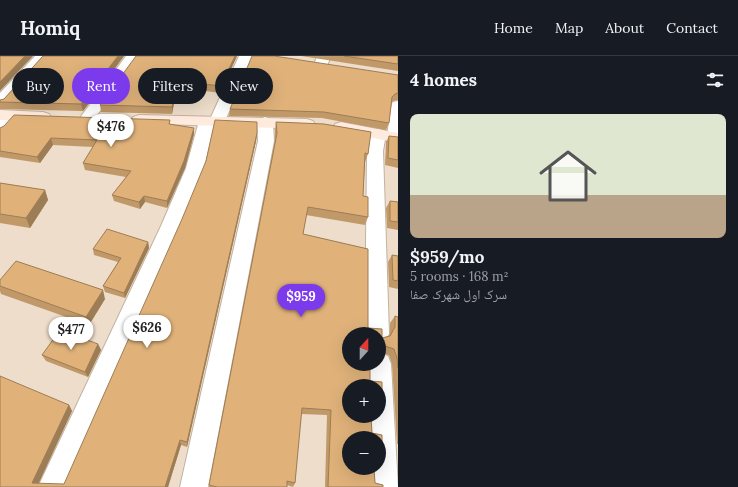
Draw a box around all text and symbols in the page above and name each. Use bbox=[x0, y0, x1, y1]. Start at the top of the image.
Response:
text: Homiq bbox=[20, 16, 80, 40]
text: Home bbox=[494, 19, 533, 37]
text: Map bbox=[555, 19, 583, 37]
text: About bbox=[605, 19, 644, 37]
text: Contact bbox=[666, 19, 718, 37]
chip: Buy bbox=[12, 68, 64, 104]
chip: Rent bbox=[72, 68, 130, 104]
chip: Filters bbox=[138, 68, 207, 104]
chip: New bbox=[215, 68, 273, 104]
text: 4 homes bbox=[410, 69, 477, 91]
icon: filters bbox=[704, 69, 726, 91]
pin: $476 bbox=[87, 114, 135, 148]
text: $476 bbox=[97, 118, 125, 135]
icon: home bbox=[532, 140, 604, 212]
text: $959/mo bbox=[410, 246, 484, 268]
text: 5 rooms · 168 m² bbox=[410, 268, 509, 285]
pin: $959 bbox=[277, 284, 325, 318]
text: سرک اول شهرک صفا bbox=[410, 286, 507, 303]
text: $959 bbox=[286, 288, 316, 305]
pin: $626 bbox=[123, 315, 171, 349]
pin: $477 bbox=[47, 317, 95, 351]
text: $626 bbox=[132, 319, 162, 336]
text: $477 bbox=[57, 321, 85, 338]
north arrow bbox=[342, 327, 386, 371]
map controls bbox=[342, 327, 386, 475]
button: + bbox=[342, 379, 386, 423]
button: − bbox=[342, 431, 386, 475]

